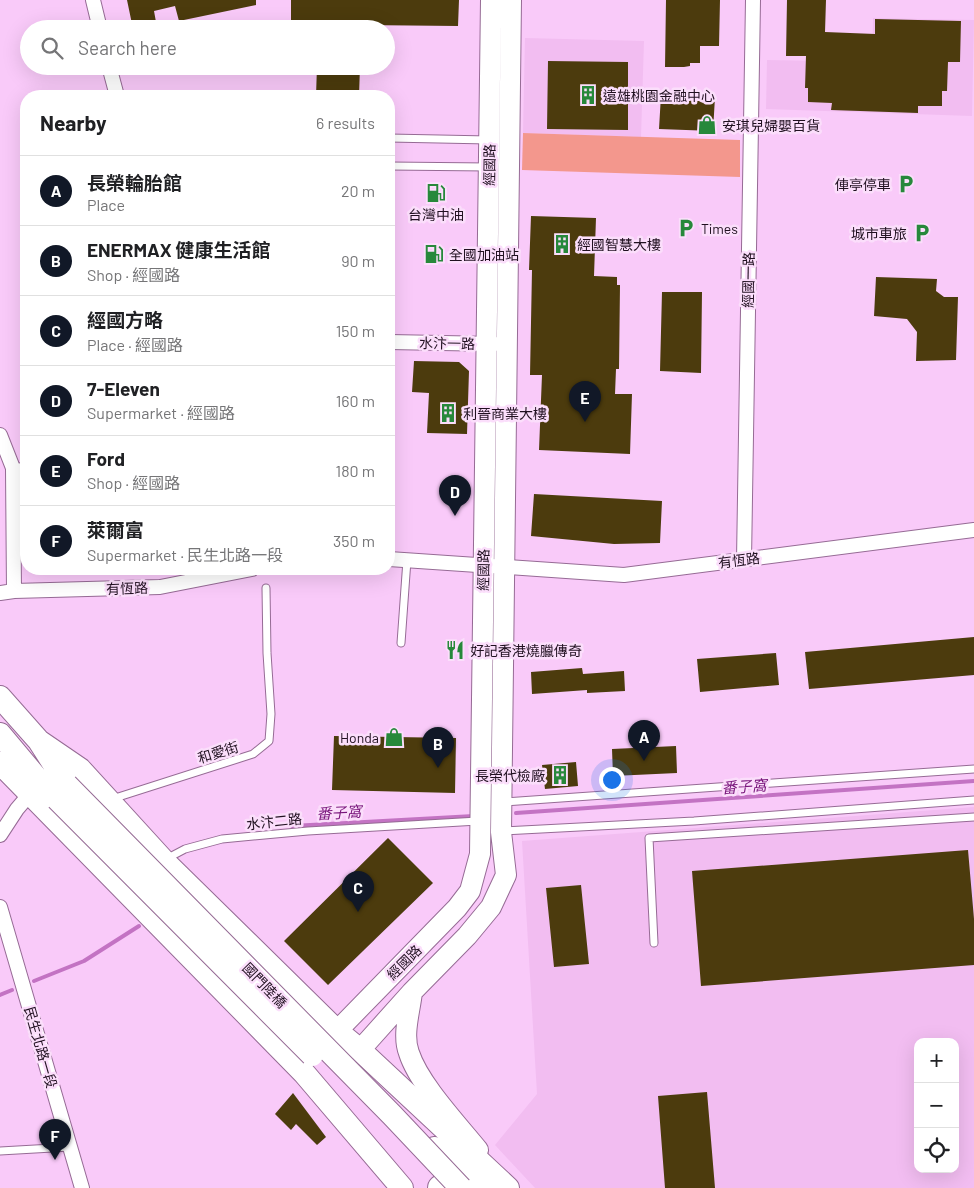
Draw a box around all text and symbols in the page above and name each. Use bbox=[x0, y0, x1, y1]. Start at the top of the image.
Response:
search box bbox=[20, 20, 395, 75]
icon: search bbox=[38, 34, 66, 62]
text: Search here bbox=[78, 36, 177, 59]
building icon: 遠雄桃園金融中心 bbox=[577, 84, 599, 106]
place label: 遠雄桃園金融中心 bbox=[603, 87, 715, 104]
text: Nearby bbox=[40, 110, 106, 135]
text: 6 results bbox=[316, 113, 375, 132]
shop icon: 安琪兒婦嬰百貨 bbox=[696, 114, 718, 136]
place label: 安琪兒婦嬰百貨 bbox=[722, 117, 820, 134]
street label: 經國路 bbox=[480, 144, 498, 186]
text: 長榮輪胎館 bbox=[87, 171, 182, 194]
parking icon: 俥亭停車 bbox=[895, 173, 917, 195]
place label: 俥亭停車 bbox=[835, 176, 891, 193]
text: A bbox=[51, 181, 61, 200]
text: 20 m bbox=[341, 181, 375, 200]
fuel station icon: 台灣中油 bbox=[425, 182, 447, 204]
text: Place bbox=[87, 195, 125, 214]
place label: 台灣中油 bbox=[408, 206, 464, 223]
parking icon: Times bbox=[675, 217, 697, 239]
place label: Times bbox=[701, 220, 738, 237]
parking icon: 城市車旅 bbox=[911, 222, 933, 244]
place label: 城市車旅 bbox=[851, 225, 907, 242]
building icon: 經國智慧大樓 bbox=[551, 233, 573, 255]
place label: 經國智慧大樓 bbox=[577, 236, 661, 253]
text: ENERMAX 健康生活館 bbox=[87, 238, 271, 261]
fuel station icon: 全國加油站 bbox=[423, 243, 445, 265]
place label: 全國加油站 bbox=[449, 246, 519, 263]
text: B bbox=[51, 251, 61, 270]
text: 90 m bbox=[341, 251, 375, 270]
street label: 經國一路 bbox=[739, 252, 757, 308]
text: Shop · 經國路 bbox=[87, 265, 180, 284]
text: 經國方略 bbox=[87, 308, 163, 331]
text: C bbox=[51, 321, 61, 340]
text: 150 m bbox=[336, 321, 375, 340]
street label: 水汴一路 bbox=[419, 334, 475, 352]
text: Place · 經國路 bbox=[87, 335, 183, 354]
text: 7-Eleven bbox=[87, 377, 160, 400]
pin: E bbox=[569, 381, 601, 422]
text: D bbox=[51, 391, 61, 410]
text: 160 m bbox=[336, 391, 375, 410]
building icon: 利晉商業大樓 bbox=[437, 402, 459, 424]
text: Supermarket · 經國路 bbox=[87, 403, 235, 422]
place label: 利晉商業大樓 bbox=[463, 405, 547, 422]
text: Ford bbox=[87, 447, 125, 470]
text: E bbox=[51, 461, 61, 480]
text: 180 m bbox=[336, 461, 375, 480]
text: Shop · 經國路 bbox=[87, 473, 180, 492]
pin: D bbox=[439, 475, 471, 516]
text: 萊爾富 bbox=[87, 518, 144, 541]
text: F bbox=[52, 531, 60, 550]
text: 350 m bbox=[333, 531, 375, 550]
text: Supermarket · 民生北路一段 bbox=[87, 545, 283, 564]
street label: 經國路 bbox=[474, 549, 492, 591]
street label: 有恆路 bbox=[717, 549, 761, 571]
street label: 有恆路 bbox=[106, 579, 148, 597]
restaurant icon: 好記香港燒臘傳奇 bbox=[444, 639, 466, 661]
place label: 好記香港燒臘傳奇 bbox=[470, 642, 582, 659]
pin: A bbox=[628, 720, 660, 761]
shop icon: Honda bbox=[383, 726, 405, 748]
pin: B bbox=[422, 727, 454, 768]
place label: Honda bbox=[340, 729, 379, 746]
street label: 和愛街 bbox=[195, 738, 241, 766]
building icon: 長榮代檢廠 bbox=[549, 764, 571, 786]
place label: 長榮代檢廠 bbox=[475, 767, 545, 784]
your location bbox=[599, 767, 625, 793]
water label: 番子窩 bbox=[721, 775, 769, 797]
water label: 番子窩 bbox=[316, 802, 364, 822]
street label: 水汴二路 bbox=[245, 810, 303, 832]
pin: C bbox=[342, 871, 374, 912]
street label: 經國路 bbox=[383, 941, 425, 983]
street label: 國門陸橋 bbox=[239, 959, 291, 1011]
street label: 民生北路一段 bbox=[21, 1004, 61, 1090]
map controls bbox=[914, 1038, 959, 1173]
button: + bbox=[914, 1038, 959, 1083]
button: − bbox=[914, 1083, 959, 1128]
pin: F bbox=[39, 1119, 71, 1160]
button: locate bbox=[914, 1128, 959, 1173]

